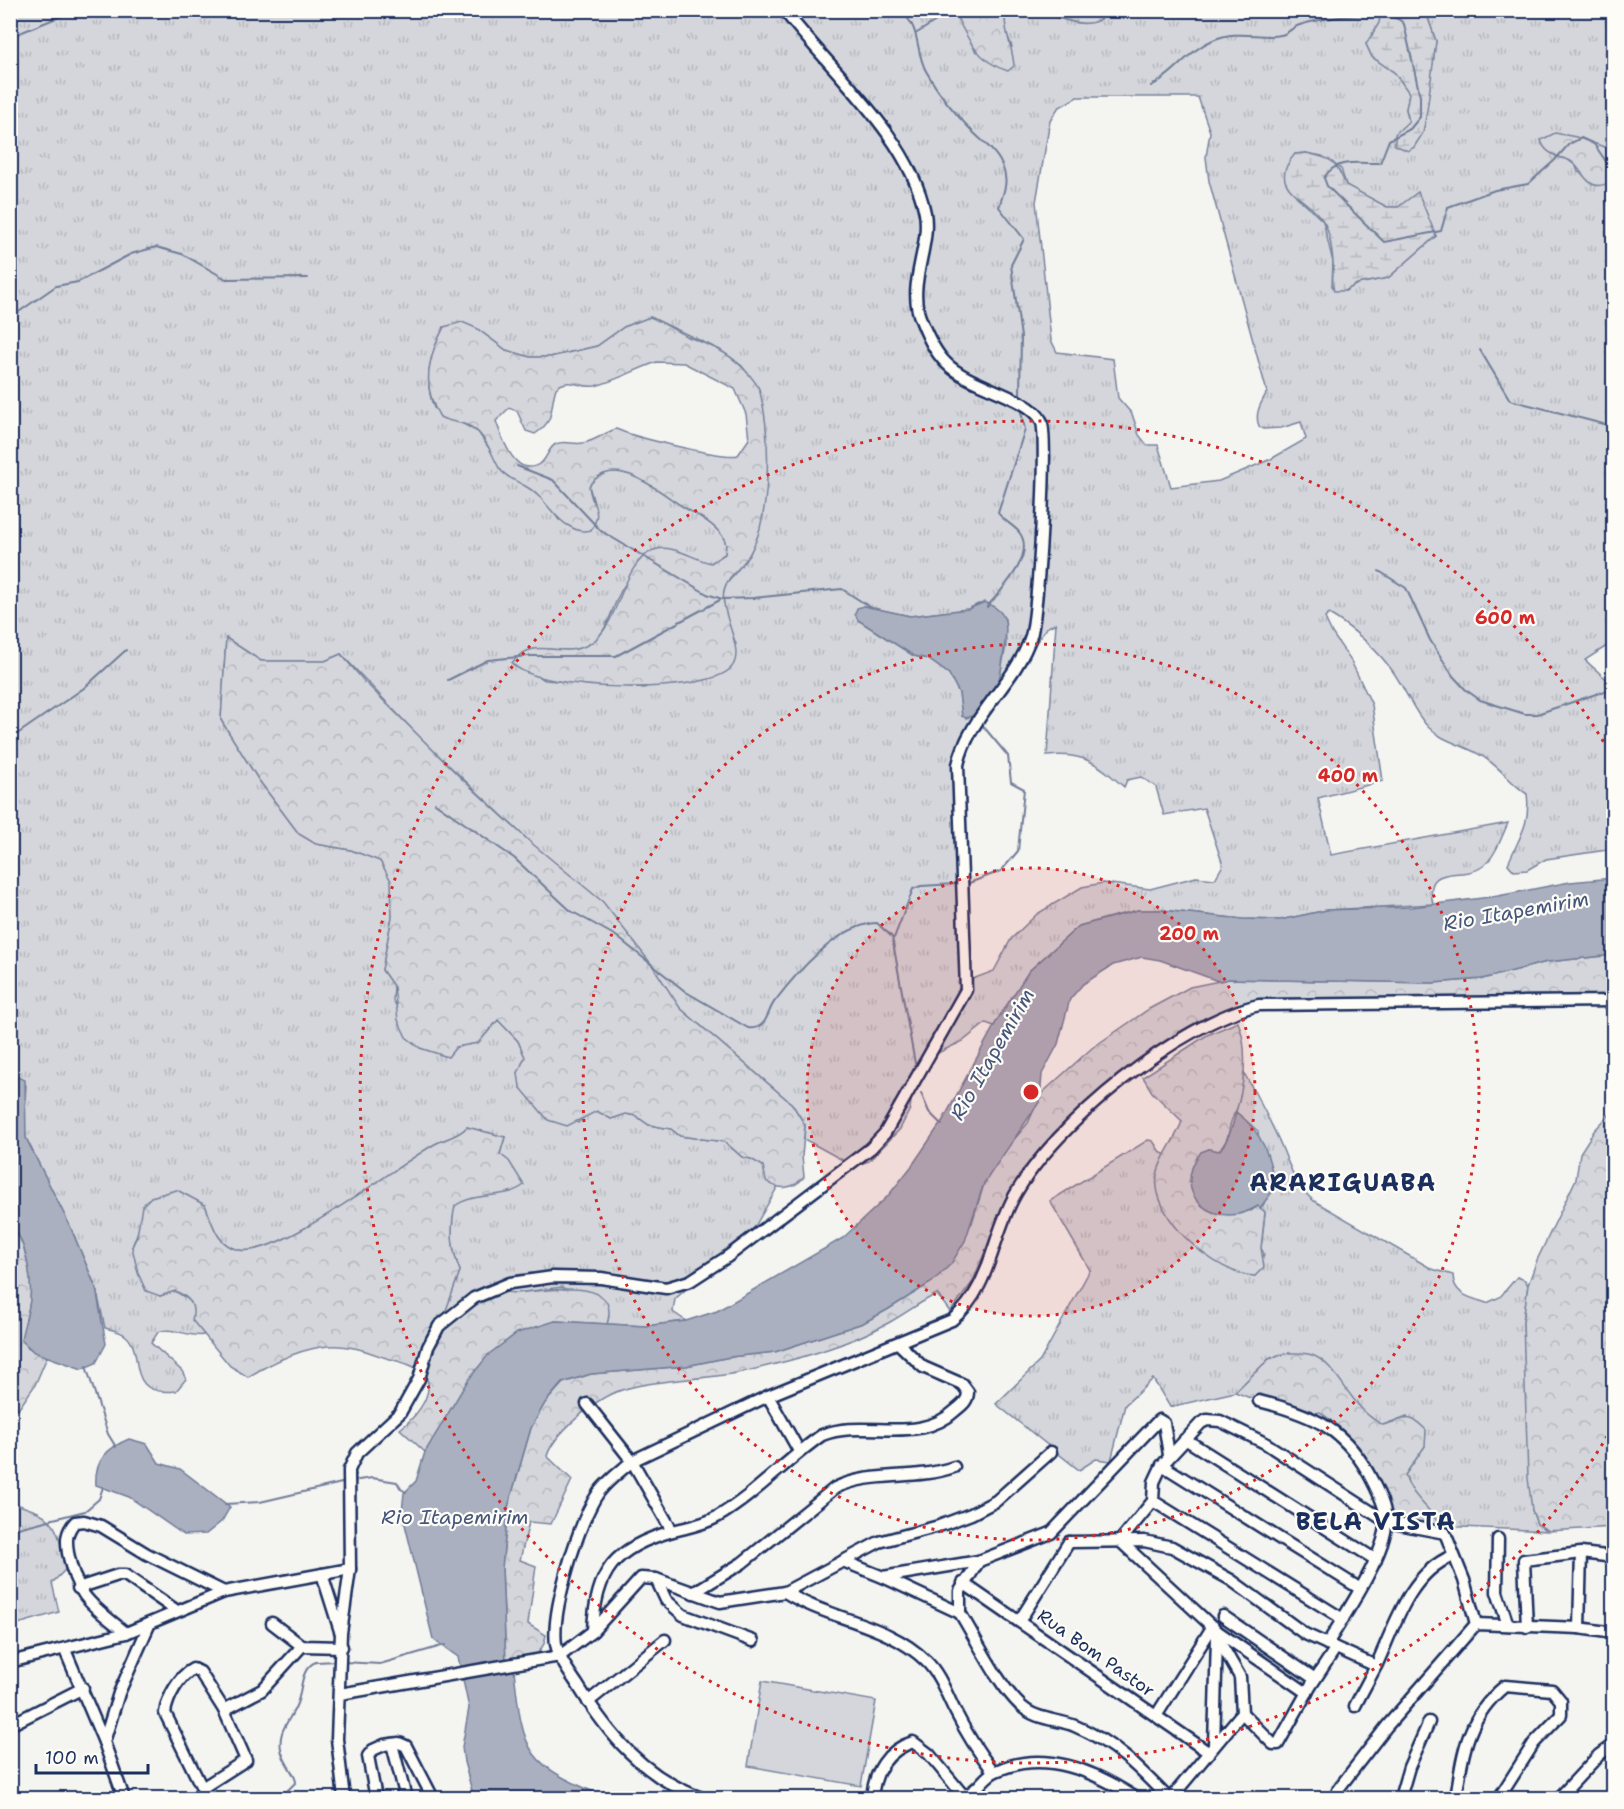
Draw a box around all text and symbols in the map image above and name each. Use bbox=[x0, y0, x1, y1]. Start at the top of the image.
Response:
text: 600 m bbox=[1475, 606, 1536, 630]
text: 400 m bbox=[1318, 764, 1379, 788]
water label: Rio Itapemirim bbox=[1441, 885, 1591, 937]
text: 200 m bbox=[1159, 922, 1220, 946]
water label: Rio Itapemirim bbox=[944, 984, 1040, 1124]
centre of rings bbox=[1021, 1082, 1041, 1102]
district label: ARARIGUABA bbox=[1249, 1167, 1437, 1199]
water label: Rio Itapemirim bbox=[381, 1504, 529, 1530]
district label: BELA VISTA bbox=[1296, 1506, 1456, 1538]
street label: Rua Bom Pastor bbox=[1032, 1603, 1160, 1703]
scale bar bbox=[36, 1737, 148, 1775]
text: 100 m bbox=[45, 1746, 99, 1770]

